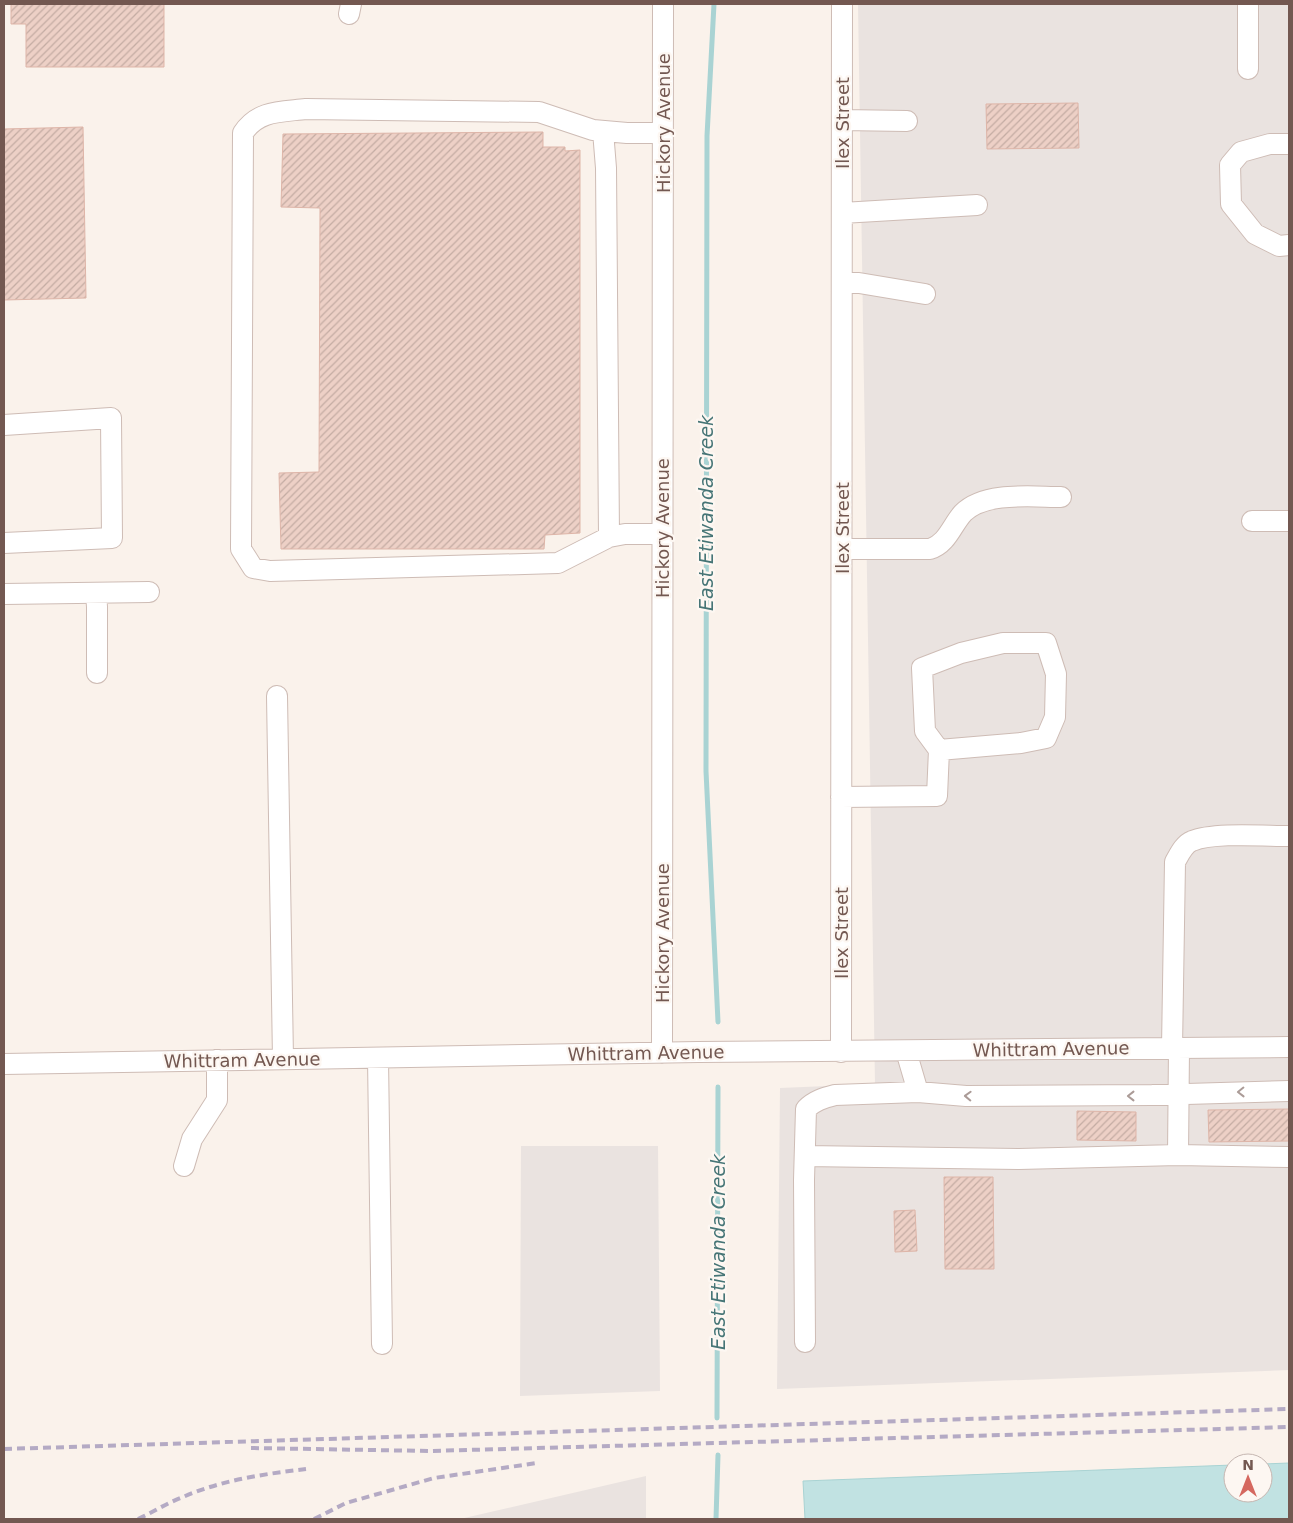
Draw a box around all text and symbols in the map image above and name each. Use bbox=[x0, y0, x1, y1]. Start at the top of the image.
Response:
street label: Hickory Avenue bbox=[653, 53, 674, 193]
street label: Ilex Street bbox=[832, 77, 853, 169]
water label: East Etiwanda Creek bbox=[695, 414, 717, 611]
street label: Hickory Avenue bbox=[652, 458, 673, 598]
street label: Ilex Street bbox=[832, 482, 853, 574]
street label: Hickory Avenue bbox=[652, 863, 673, 1003]
street label: Ilex Street bbox=[831, 887, 852, 979]
street label: Whittram Avenue bbox=[972, 1037, 1130, 1061]
street label: Whittram Avenue bbox=[567, 1041, 725, 1065]
street label: Whittram Avenue bbox=[163, 1048, 321, 1072]
one-way arrow bbox=[1236, 1087, 1244, 1097]
one-way arrow bbox=[1127, 1090, 1135, 1101]
one-way arrow bbox=[964, 1091, 972, 1101]
water label: East Etiwanda Creek bbox=[707, 1153, 729, 1350]
north arrow bbox=[1223, 1453, 1273, 1503]
text: N bbox=[1242, 1457, 1254, 1473]

